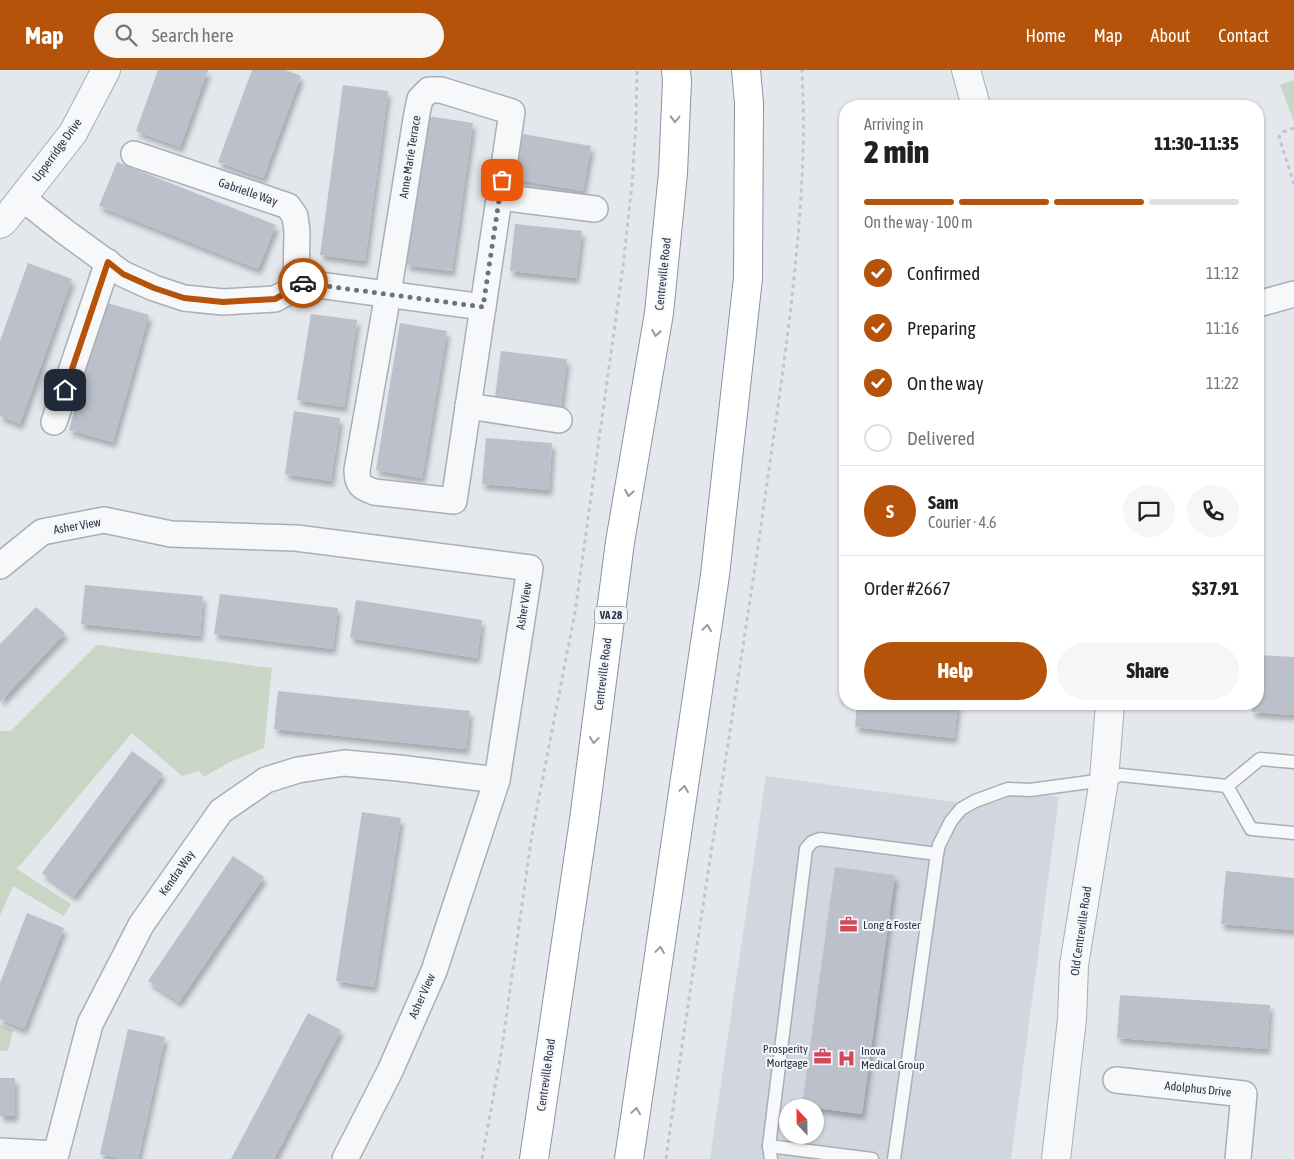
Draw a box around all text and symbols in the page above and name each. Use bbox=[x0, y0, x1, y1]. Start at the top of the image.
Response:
search box bbox=[94, 13, 444, 58]
icon: search bbox=[112, 21, 140, 49]
text: Map bbox=[25, 22, 64, 49]
text: Search here bbox=[152, 24, 234, 46]
text: Home bbox=[1026, 25, 1066, 46]
text: Map bbox=[1094, 25, 1123, 46]
text: About bbox=[1151, 25, 1190, 46]
text: Contact bbox=[1218, 25, 1269, 46]
street label: Anne Marie Terrace bbox=[397, 114, 423, 200]
one-way arrow bbox=[670, 115, 681, 123]
text: Arriving in bbox=[864, 115, 924, 133]
street label: Upperridge Drive bbox=[29, 116, 85, 184]
text: 11:30–11:35 bbox=[1154, 132, 1239, 154]
text: 2 min bbox=[864, 133, 929, 170]
pin bbox=[481, 159, 523, 201]
icon: bag bbox=[488, 166, 516, 194]
street label: Gabrielle Way bbox=[217, 175, 279, 209]
text: On the way · 100 m bbox=[864, 213, 973, 231]
street label: Centreville Road bbox=[652, 237, 674, 311]
courier bbox=[278, 258, 328, 308]
icon: check bbox=[864, 259, 892, 287]
text: Confirmed bbox=[907, 262, 980, 284]
text: 11:12 bbox=[1206, 264, 1239, 282]
icon: car bbox=[289, 269, 317, 297]
icon: check bbox=[864, 314, 892, 342]
text: Preparing bbox=[907, 317, 976, 339]
text: 11:16 bbox=[1206, 319, 1239, 337]
one-way arrow bbox=[652, 328, 662, 337]
pin bbox=[44, 369, 86, 411]
icon: check bbox=[864, 369, 892, 397]
text: On the way bbox=[907, 372, 984, 394]
text: 11:22 bbox=[1206, 374, 1239, 392]
icon: home bbox=[51, 376, 79, 404]
text: Delivered bbox=[907, 427, 975, 449]
button: chat bbox=[1123, 485, 1175, 537]
button: phone bbox=[1187, 485, 1239, 537]
one-way arrow bbox=[624, 488, 634, 497]
text: Sam bbox=[928, 491, 959, 513]
text: S bbox=[886, 500, 894, 522]
text: Courier · 4.6 bbox=[928, 513, 997, 531]
street label: Asher View bbox=[52, 515, 102, 537]
text: Order #2667 bbox=[864, 577, 951, 599]
text: $37.91 bbox=[1192, 577, 1239, 599]
street label: Asher View bbox=[513, 581, 535, 631]
road number: VA 28 bbox=[595, 606, 627, 624]
one-way arrow bbox=[701, 624, 712, 632]
street label: Centreville Road bbox=[592, 637, 614, 711]
button: Help bbox=[864, 642, 1047, 700]
button: Share bbox=[1057, 642, 1239, 700]
one-way arrow bbox=[589, 737, 600, 745]
one-way arrow bbox=[678, 785, 688, 794]
street label: Kendra Way bbox=[156, 848, 198, 898]
street label: Old Centreville Road bbox=[1068, 885, 1094, 977]
office icon: Long & Foster bbox=[839, 915, 859, 935]
place label: Long & Foster bbox=[863, 918, 921, 932]
one-way arrow bbox=[654, 946, 665, 954]
street label: Asher View bbox=[406, 971, 438, 1021]
street label: Centreville Road bbox=[534, 1038, 558, 1112]
place label: Prosperity Mortgage bbox=[763, 1042, 808, 1070]
place label: Inova Medical Group bbox=[861, 1044, 925, 1072]
office icon: Prosperity Mortgage bbox=[812, 1046, 832, 1066]
hospital icon: Inova Medical Group bbox=[837, 1048, 857, 1068]
street label: Adolphus Drive bbox=[1164, 1079, 1232, 1099]
north arrow bbox=[779, 1099, 824, 1144]
map controls bbox=[779, 1099, 824, 1144]
one-way arrow bbox=[631, 1106, 641, 1115]

